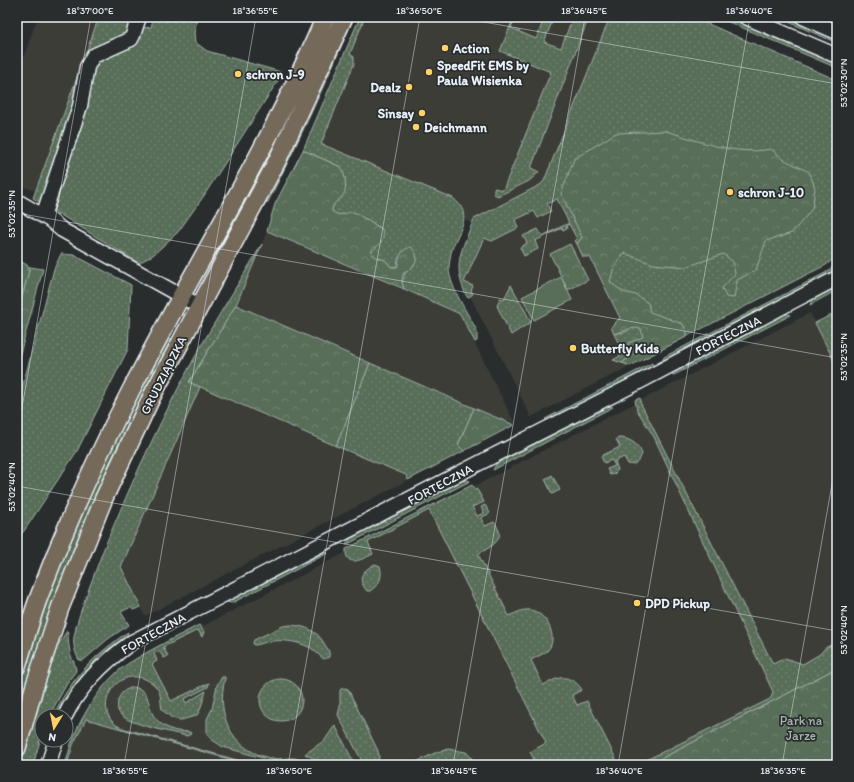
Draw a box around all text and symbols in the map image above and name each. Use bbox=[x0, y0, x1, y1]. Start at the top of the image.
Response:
text: 18°37'00"E bbox=[67, 4, 114, 17]
text: 18°36'55"E bbox=[232, 4, 278, 17]
text: 18°36'50"E bbox=[396, 4, 443, 17]
text: 18°36'45"E bbox=[561, 4, 608, 17]
text: 18°36'40"E bbox=[725, 4, 773, 17]
place label: Action bbox=[452, 41, 490, 56]
marker: Action bbox=[440, 43, 450, 53]
place label: SpeedFit EMS by Paula Wisienka bbox=[437, 58, 530, 88]
text: 53°02'30"N bbox=[837, 58, 850, 107]
place label: schron J-9 bbox=[246, 67, 305, 82]
marker: SpeedFit EMS by Paula Wisienka bbox=[424, 67, 434, 77]
marker: schron J-9 bbox=[233, 69, 243, 79]
place label: Dealz bbox=[370, 80, 402, 95]
marker: Dealz bbox=[404, 82, 414, 92]
place label: Sinsay bbox=[378, 106, 415, 122]
marker: Sinsay bbox=[417, 108, 427, 118]
place label: Deichmann bbox=[424, 120, 488, 135]
marker: Deichmann bbox=[411, 122, 421, 132]
place label: schron J-10 bbox=[738, 185, 804, 200]
marker: schron J-10 bbox=[725, 187, 735, 197]
text: 53°02'35"N bbox=[5, 190, 18, 238]
street label: FORTECZNA bbox=[693, 312, 764, 358]
street label: GRUDZIĄDZKA bbox=[137, 333, 190, 417]
text: 53°02'35"N bbox=[837, 333, 850, 381]
place label: Butterfly Kids bbox=[581, 341, 659, 357]
marker: Butterfly Kids bbox=[568, 343, 578, 353]
street label: FORTECZNA bbox=[405, 461, 476, 508]
text: 53°02'40"N bbox=[5, 462, 18, 512]
place label: DPD Pickup bbox=[645, 596, 710, 612]
marker: DPD Pickup bbox=[632, 598, 642, 608]
text: 53°02'40"N bbox=[837, 605, 850, 655]
street label: FORTECZNA bbox=[118, 609, 189, 657]
north arrow bbox=[34, 708, 74, 748]
park label: Park na Jarze bbox=[780, 713, 823, 743]
text: N bbox=[48, 730, 57, 744]
text: 18°36'55"E bbox=[102, 764, 148, 777]
text: 18°36'50"E bbox=[266, 764, 313, 777]
text: 18°36'45"E bbox=[431, 764, 478, 777]
text: 18°36'40"E bbox=[595, 764, 643, 777]
text: 18°36'35"E bbox=[760, 764, 806, 777]

